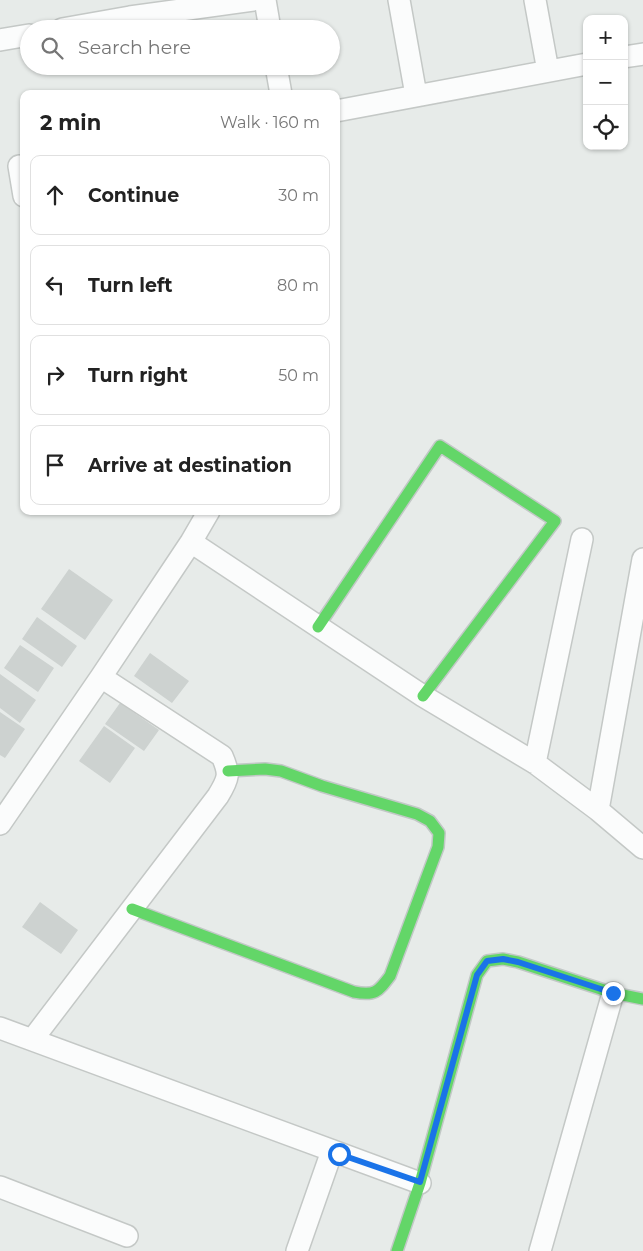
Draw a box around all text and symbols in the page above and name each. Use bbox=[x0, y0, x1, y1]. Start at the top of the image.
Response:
map controls bbox=[583, 15, 628, 150]
button: + bbox=[583, 15, 628, 60]
search box bbox=[20, 20, 340, 75]
icon: search bbox=[38, 34, 66, 62]
text: Search here bbox=[78, 36, 191, 59]
button: − bbox=[583, 60, 628, 105]
button: locate bbox=[583, 105, 628, 150]
text: 2 min bbox=[40, 110, 101, 135]
text: Walk · 160 m bbox=[220, 113, 320, 132]
icon: ahead bbox=[41, 181, 69, 209]
text: Continue bbox=[88, 184, 179, 207]
text: 30 m bbox=[278, 186, 319, 205]
icon: left bbox=[41, 271, 69, 299]
text: Turn left bbox=[88, 274, 173, 297]
text: 80 m bbox=[277, 276, 319, 295]
icon: right bbox=[41, 361, 69, 389]
text: Turn right bbox=[88, 364, 188, 387]
text: 50 m bbox=[278, 366, 319, 385]
icon: arrive bbox=[41, 451, 69, 479]
text: Arrive at destination bbox=[88, 454, 292, 477]
route end bbox=[602, 982, 625, 1005]
route start bbox=[328, 1143, 351, 1166]

